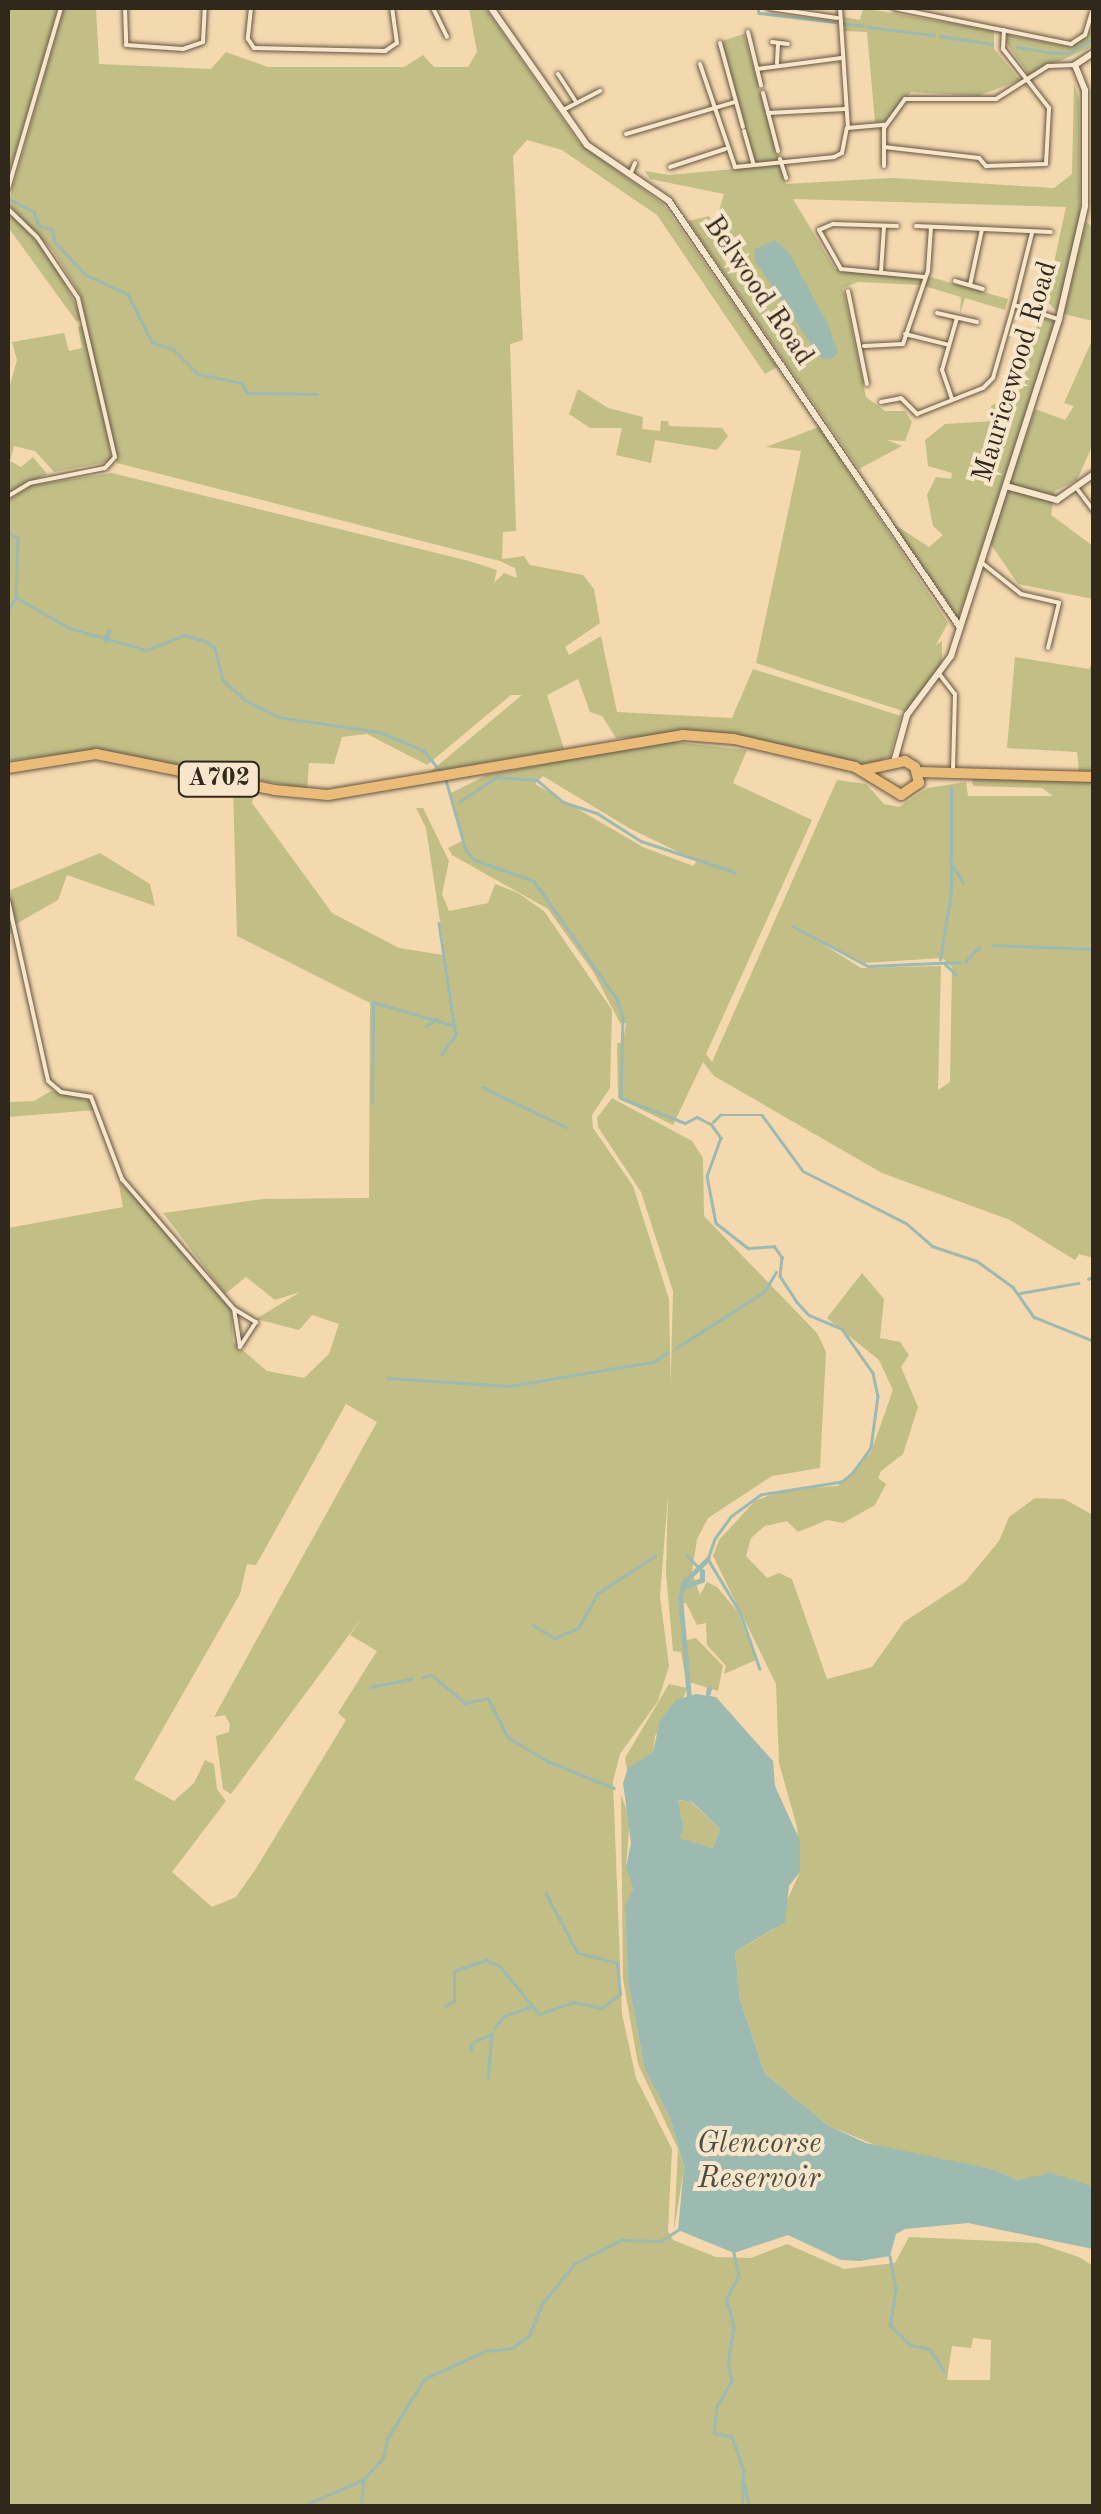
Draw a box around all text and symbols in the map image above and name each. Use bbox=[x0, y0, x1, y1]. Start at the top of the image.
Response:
street label: Belwood Road bbox=[696, 210, 820, 372]
street label: Mauricewood Road bbox=[966, 257, 1066, 487]
road number: A702 bbox=[176, 759, 262, 799]
water label: Glencorse Reservoir bbox=[697, 2126, 821, 2196]

